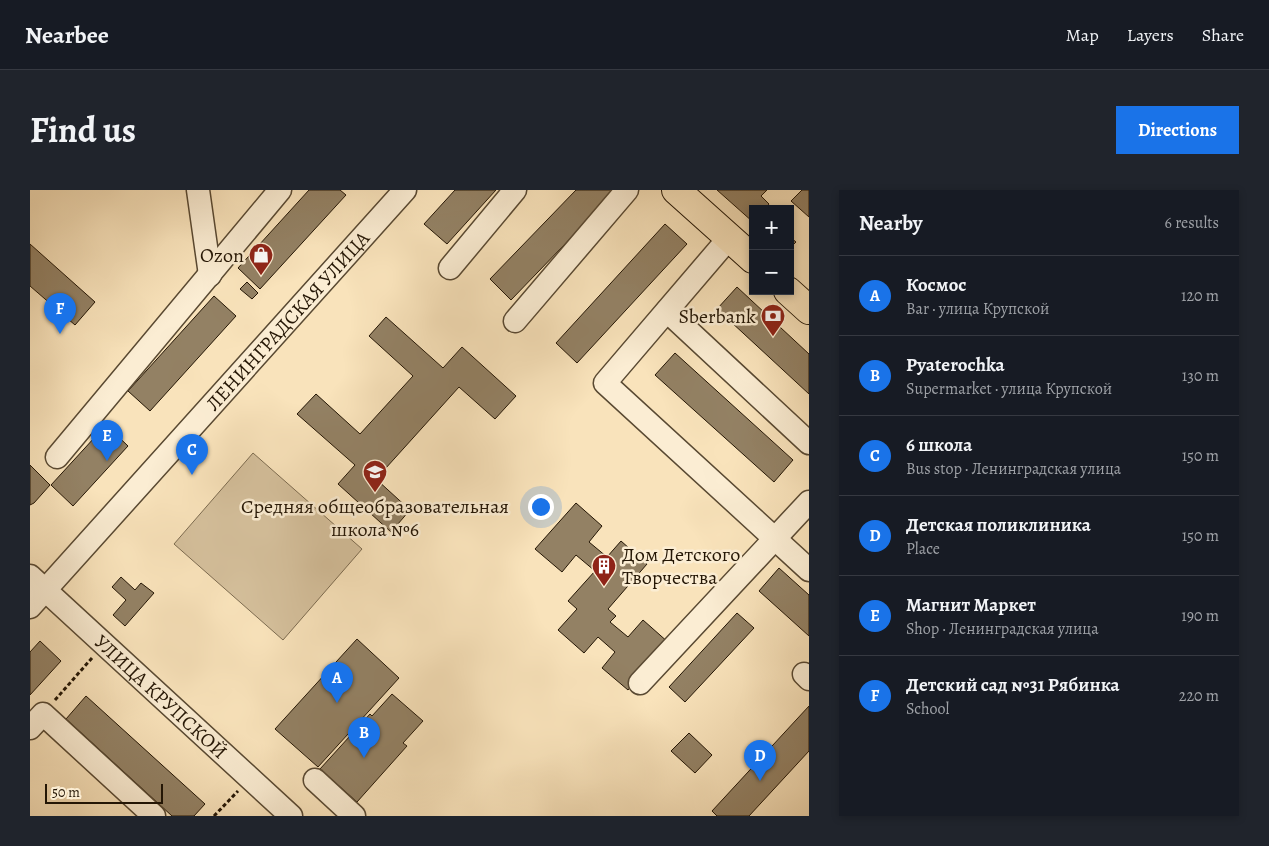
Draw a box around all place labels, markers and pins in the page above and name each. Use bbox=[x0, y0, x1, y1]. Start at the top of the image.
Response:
place label: Ozon bbox=[200, 242, 244, 269]
shop icon: Ozon bbox=[248, 242, 274, 276]
pin: F bbox=[44, 293, 76, 334]
place label: Sberbank bbox=[678, 303, 756, 330]
bank icon: Sberbank bbox=[760, 303, 786, 337]
pin: E bbox=[91, 420, 123, 461]
pin: C bbox=[176, 434, 208, 475]
school or university icon: Средняя общеобразовательная школа №6 bbox=[362, 459, 388, 493]
place label: Средняя общеобразовательная школа №6 bbox=[241, 493, 509, 543]
place label: Дом Детского Творчества bbox=[622, 541, 740, 591]
building icon: Дом Детского Творчества bbox=[591, 553, 617, 587]
pin: A bbox=[321, 662, 353, 703]
pin: B bbox=[348, 717, 380, 758]
pin: D bbox=[744, 740, 776, 781]

